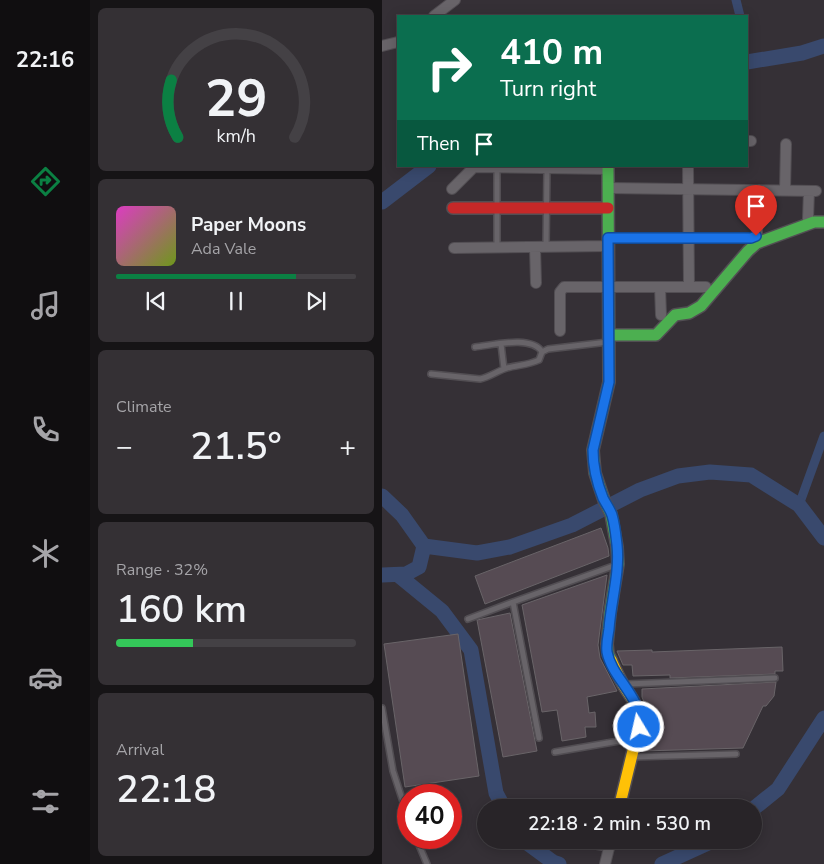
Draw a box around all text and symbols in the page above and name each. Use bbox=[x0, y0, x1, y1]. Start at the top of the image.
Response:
text: 410 m bbox=[500, 29, 603, 76]
icon: right bbox=[417, 35, 482, 100]
text: 22:16 bbox=[16, 45, 74, 75]
text: 29 bbox=[205, 63, 267, 134]
text: Turn right bbox=[500, 74, 596, 104]
text: km/h bbox=[216, 124, 256, 148]
icon: arrive bbox=[470, 130, 498, 158]
text: Then bbox=[417, 131, 460, 157]
icon: directions bbox=[28, 164, 63, 199]
pin bbox=[735, 185, 777, 236]
icon: arrive bbox=[742, 192, 770, 220]
text: Paper Moons bbox=[191, 212, 306, 238]
text: Ada Vale bbox=[191, 238, 256, 260]
icon: previous bbox=[142, 287, 170, 315]
icon: pause bbox=[222, 287, 250, 315]
icon: next bbox=[302, 287, 330, 315]
icon: music bbox=[28, 288, 63, 323]
text: Climate bbox=[116, 396, 171, 418]
icon: phone bbox=[28, 412, 63, 447]
text: 21.5° bbox=[190, 421, 282, 472]
text: − bbox=[116, 428, 133, 466]
text: + bbox=[339, 428, 356, 466]
icon: climate bbox=[28, 536, 63, 571]
text: Range · 32% bbox=[116, 559, 208, 581]
text: 160 km bbox=[116, 584, 247, 635]
icon: car bbox=[28, 660, 63, 695]
position arrow bbox=[612, 700, 664, 752]
text: Arrival bbox=[116, 739, 164, 761]
text: 22:18 bbox=[116, 764, 216, 815]
icon: filters bbox=[28, 784, 63, 819]
speed limit sign: 40 bbox=[397, 784, 462, 849]
text: 22:18 · 2 min · 530 m bbox=[528, 811, 711, 837]

